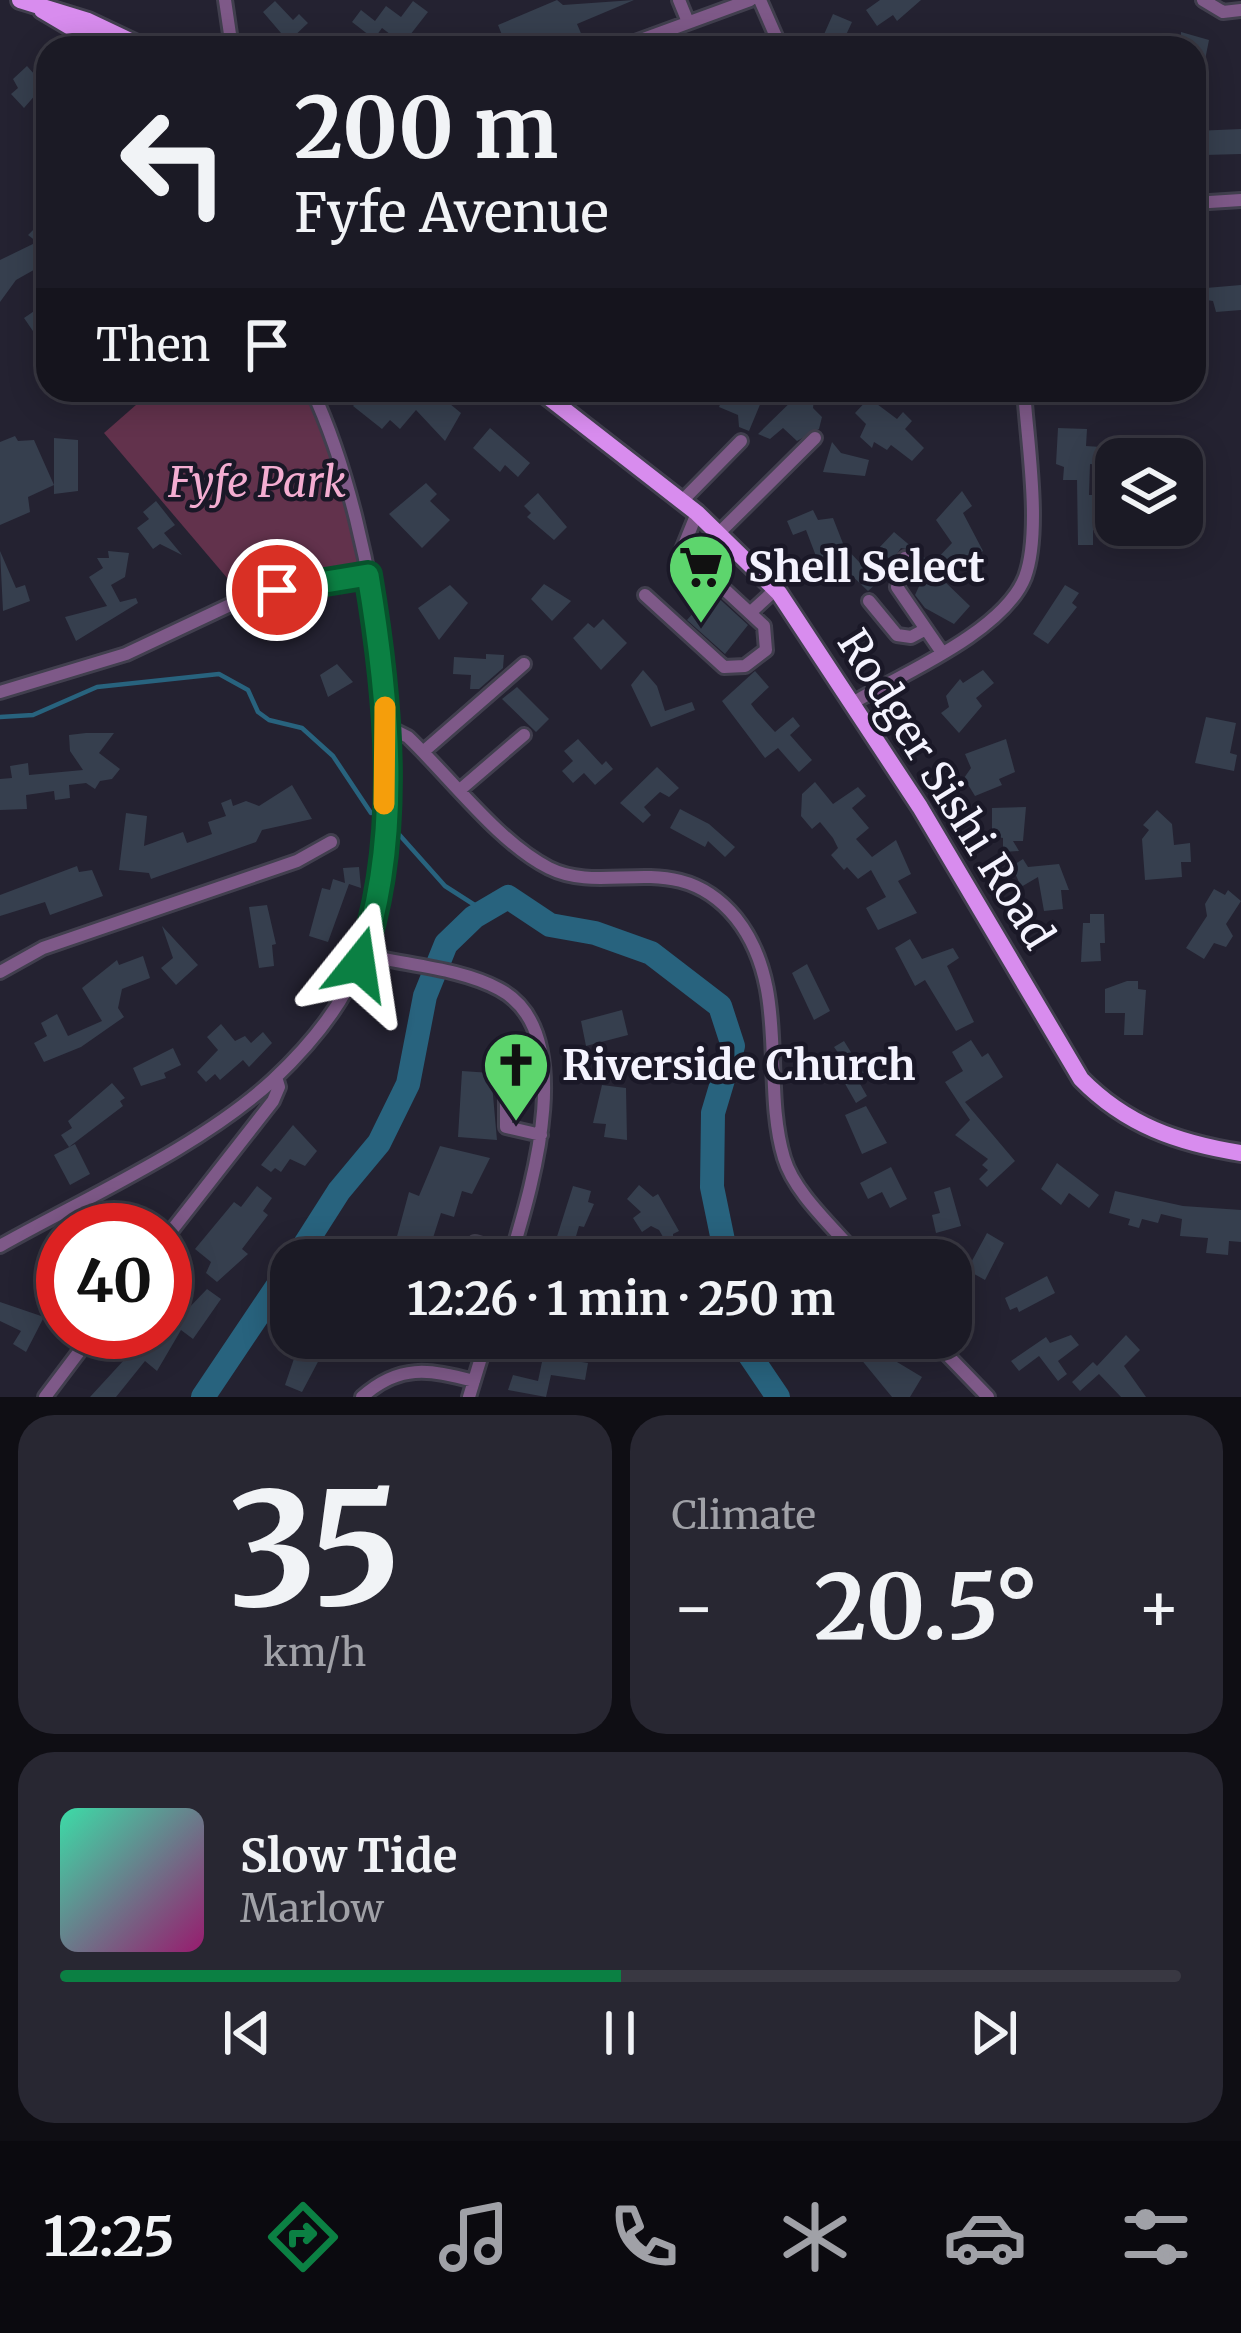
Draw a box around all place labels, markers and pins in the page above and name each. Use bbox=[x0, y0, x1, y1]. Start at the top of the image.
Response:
supermarket icon: Shell Select bbox=[666, 532, 736, 626]
pin bbox=[226, 539, 328, 641]
place label: Shell Select bbox=[748, 541, 985, 593]
church icon: Riverside Church bbox=[481, 1030, 551, 1124]
place label: Riverside Church bbox=[562, 1039, 916, 1091]

